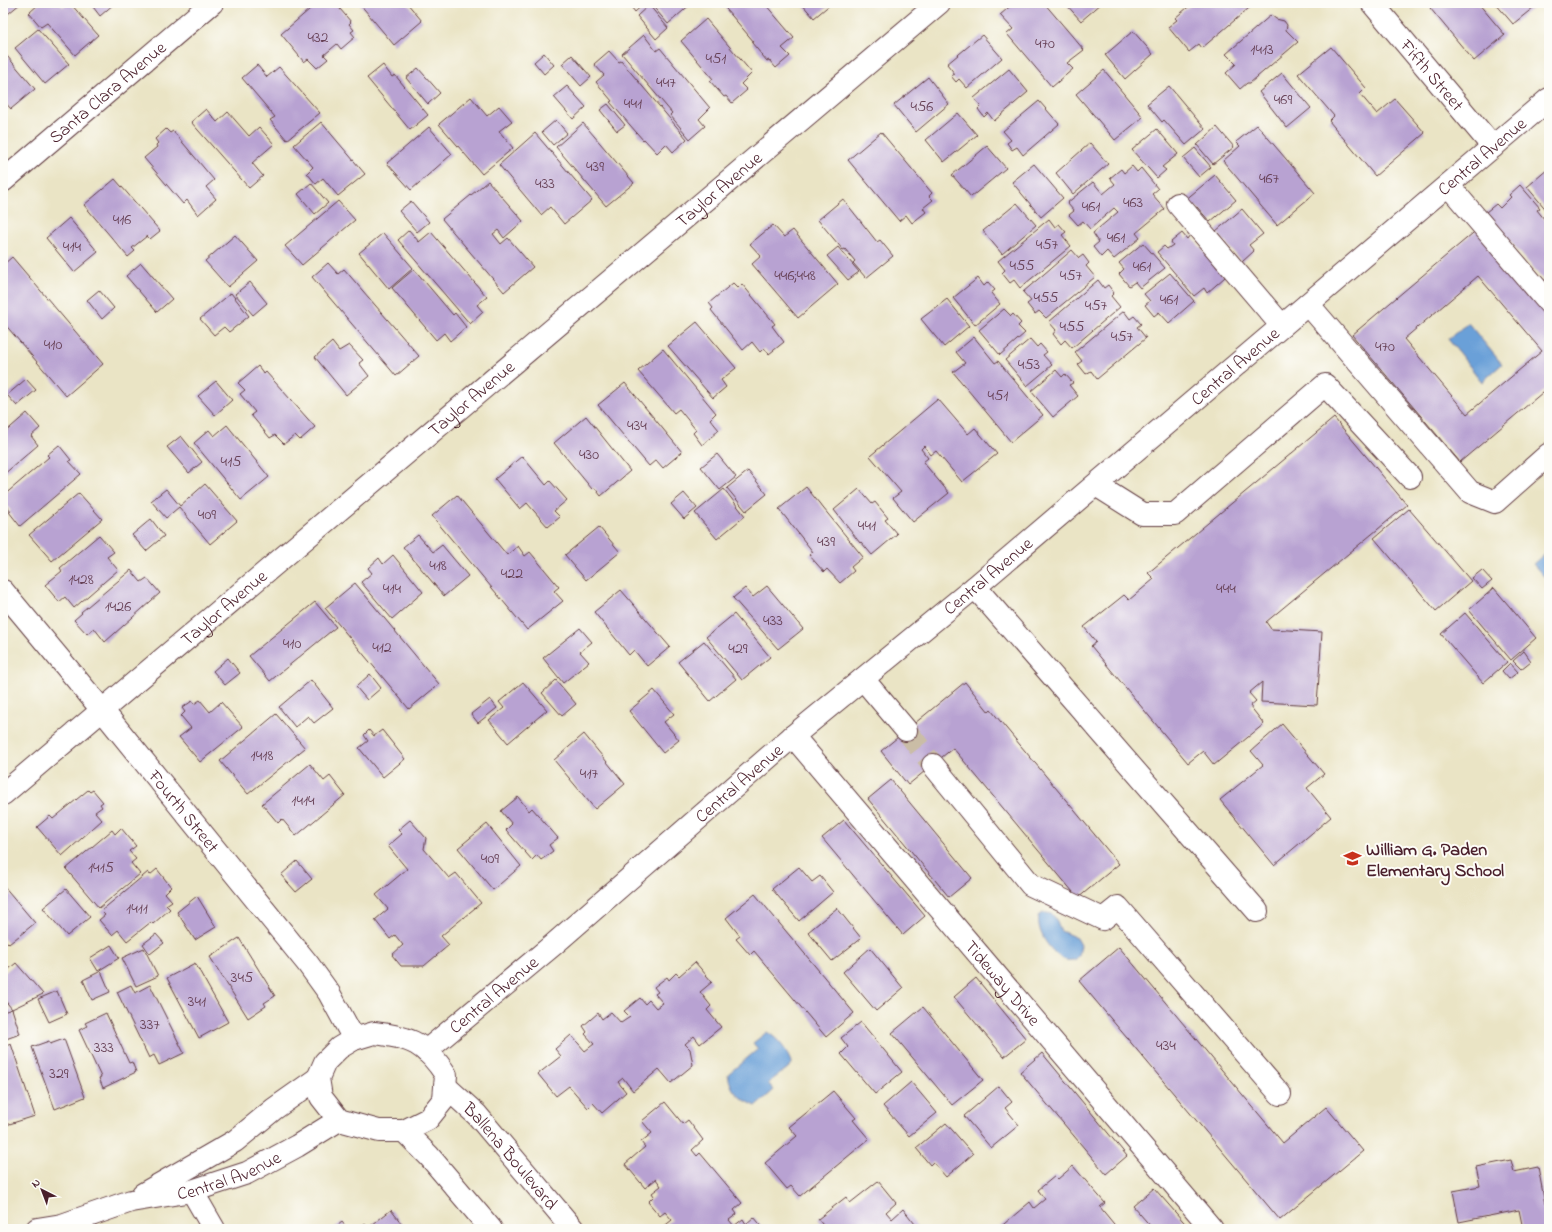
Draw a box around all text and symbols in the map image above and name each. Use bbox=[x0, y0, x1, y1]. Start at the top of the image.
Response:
house number: 432 bbox=[307, 26, 329, 50]
house number: 470 bbox=[1035, 32, 1055, 56]
street label: Fifth Street bbox=[1392, 34, 1469, 118]
street label: Santa Clara Avenue bbox=[44, 36, 174, 151]
house number: 1413 bbox=[1250, 38, 1274, 62]
house number: 451 bbox=[706, 47, 726, 71]
house number: 447 bbox=[656, 71, 676, 95]
house number: 469 bbox=[1274, 88, 1292, 112]
house number: 441 bbox=[624, 92, 642, 116]
house number: 456 bbox=[911, 95, 933, 119]
street label: Central Avenue bbox=[1433, 112, 1534, 203]
street label: Taylor Avenue bbox=[671, 146, 770, 235]
house number: 439 bbox=[586, 155, 604, 179]
house number: 467 bbox=[1259, 167, 1280, 191]
house number: 433 bbox=[535, 172, 555, 196]
house number: 463 bbox=[1123, 191, 1143, 215]
house number: 461 bbox=[1082, 195, 1100, 219]
house number: 416 bbox=[113, 208, 131, 232]
house number: 461 bbox=[1107, 226, 1125, 250]
house number: 457 bbox=[1036, 233, 1059, 257]
house number: 414 bbox=[63, 235, 82, 259]
house number: 455 bbox=[1010, 254, 1034, 278]
house number: 461 bbox=[1133, 255, 1151, 279]
house number: 446;448 bbox=[774, 264, 816, 288]
house number: 457 bbox=[1060, 264, 1083, 288]
house number: 455 bbox=[1034, 286, 1058, 310]
house number: 461 bbox=[1160, 288, 1178, 312]
house number: 457 bbox=[1085, 294, 1108, 318]
house number: 455 bbox=[1060, 315, 1084, 339]
street label: Central Avenue bbox=[1186, 322, 1287, 413]
house number: 457 bbox=[1111, 325, 1134, 349]
house number: 410 bbox=[44, 333, 62, 357]
house number: 470 bbox=[1375, 335, 1395, 359]
house number: 453 bbox=[1018, 353, 1040, 377]
street label: Taylor Avenue bbox=[423, 355, 522, 444]
house number: 451 bbox=[988, 384, 1008, 408]
house number: 434 bbox=[627, 414, 647, 438]
house number: 430 bbox=[579, 443, 599, 467]
house number: 415 bbox=[221, 450, 241, 474]
house number: 409 bbox=[198, 503, 216, 527]
house number: 441 bbox=[858, 514, 876, 538]
house number: 439 bbox=[817, 530, 835, 554]
street label: Central Avenue bbox=[939, 531, 1040, 622]
house number: 418 bbox=[429, 554, 447, 578]
house number: 422 bbox=[501, 562, 523, 586]
street label: Taylor Avenue bbox=[176, 564, 275, 653]
house number: 1428 bbox=[68, 568, 94, 592]
house number: 414 bbox=[383, 577, 402, 601]
house number: 444 bbox=[1216, 577, 1236, 601]
house number: 1426 bbox=[105, 595, 131, 619]
house number: 433 bbox=[763, 609, 783, 633]
house number: 410 bbox=[283, 632, 301, 656]
house number: 412 bbox=[372, 636, 392, 660]
house number: 429 bbox=[728, 637, 748, 661]
street label: Central Avenue bbox=[690, 738, 791, 830]
house number: 1418 bbox=[251, 744, 273, 768]
house number: 417 bbox=[580, 762, 599, 786]
street label: Fourth Street bbox=[140, 765, 224, 859]
house number: 1414 bbox=[291, 789, 315, 813]
place label: William G. Paden Elementary School bbox=[1366, 838, 1504, 886]
house number: 409 bbox=[481, 847, 499, 871]
school or university icon: William G. Paden Elementary School bbox=[1343, 849, 1363, 869]
house number: 1415 bbox=[88, 856, 114, 880]
house number: 1411 bbox=[126, 897, 148, 921]
street label: Tideway Drive bbox=[957, 936, 1046, 1033]
street label: Central Avenue bbox=[444, 950, 546, 1041]
house number: 345 bbox=[231, 966, 253, 990]
house number: 341 bbox=[188, 990, 206, 1014]
house number: 337 bbox=[140, 1013, 160, 1037]
house number: 434 bbox=[1156, 1034, 1176, 1058]
house number: 333 bbox=[94, 1036, 114, 1060]
house number: 329 bbox=[49, 1062, 69, 1086]
street label: Ballena Boulevard bbox=[456, 1097, 563, 1216]
street label: Central Avenue bbox=[175, 1145, 287, 1208]
north arrow bbox=[22, 1170, 62, 1210]
text: N bbox=[28, 1175, 44, 1192]

